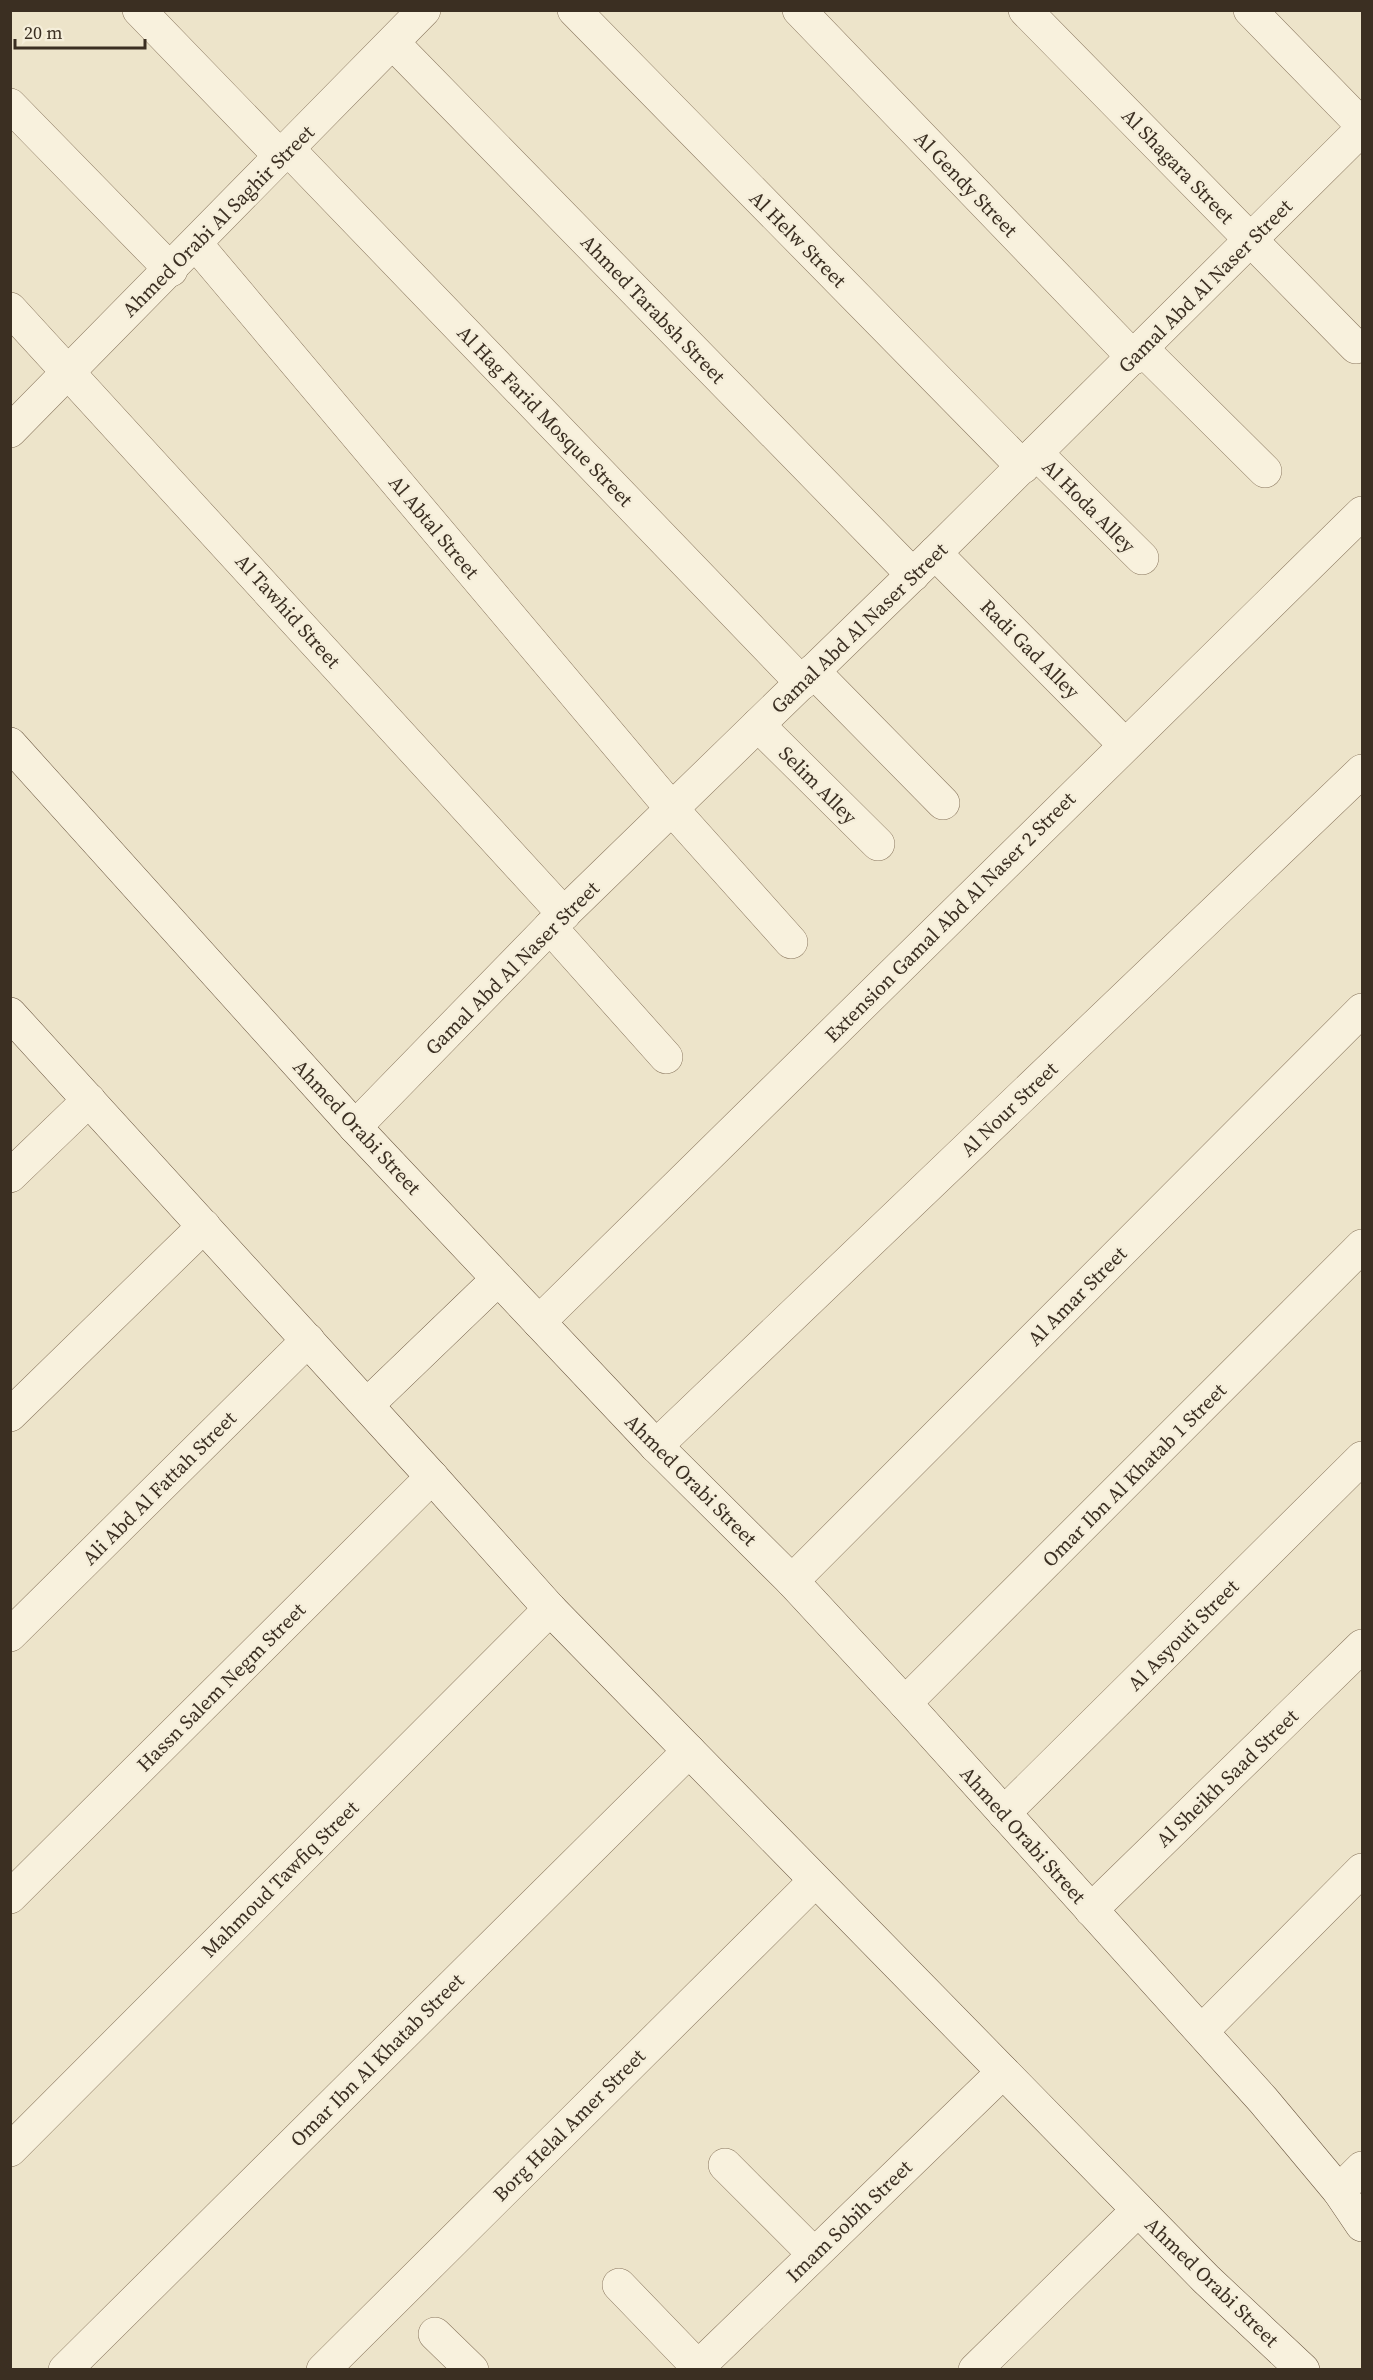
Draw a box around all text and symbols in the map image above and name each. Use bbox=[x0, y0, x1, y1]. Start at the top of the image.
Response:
scale bar bbox=[15, 12, 146, 50]
text: 20 m bbox=[24, 20, 62, 45]
street label: Al Shagara Street bbox=[1116, 102, 1241, 230]
street label: Ahmed Orabi Al Saghir Street bbox=[116, 118, 321, 323]
street label: Al Gendy Street bbox=[908, 125, 1024, 244]
street label: Al Helw Street bbox=[743, 184, 853, 294]
street label: Gamal Abd Al Naser Street bbox=[1112, 192, 1299, 379]
street label: Ahmed Tarabsh Street bbox=[574, 228, 732, 390]
street label: Al Hag Farid Mosque Street bbox=[451, 319, 639, 513]
street label: Al Hoda Alley bbox=[1036, 453, 1142, 559]
street label: Al Abtal Street bbox=[382, 469, 486, 585]
street label: Gamal Abd Al Naser Street bbox=[765, 536, 954, 720]
street label: Al Tawhid Street bbox=[229, 548, 347, 675]
street label: Radi Gad Alley bbox=[974, 593, 1087, 706]
street label: Selim Alley bbox=[773, 740, 864, 831]
street label: Extension Gamal Abd Al Naser 2 Street bbox=[818, 785, 1082, 1049]
street label: Gamal Abd Al Naser Street bbox=[419, 874, 606, 1061]
street label: Ahmed Orabi Street bbox=[287, 1053, 428, 1201]
street label: Al Nour Street bbox=[954, 1055, 1064, 1163]
street label: Al Amar Street bbox=[1021, 1240, 1133, 1352]
street label: Omar Ibn Al Khatab 1 Street bbox=[1036, 1376, 1233, 1573]
street label: Ali Abd Al Fattah Street bbox=[76, 1404, 243, 1571]
street label: Ahmed Orabi Street bbox=[619, 1408, 763, 1552]
street label: Al Asyouti Street bbox=[1121, 1573, 1245, 1697]
street label: Hassn Salem Negm Street bbox=[130, 1596, 312, 1778]
street label: Al Sheikh Saad Street bbox=[1150, 1702, 1305, 1853]
street label: Ahmed Orabi Street bbox=[954, 1760, 1093, 1910]
street label: Mahmoud Tawfiq Street bbox=[195, 1794, 365, 1964]
street label: Omar Ibn Al Khatab Street bbox=[284, 1967, 470, 2153]
street label: Borg Helal Amer Street bbox=[487, 2042, 652, 2207]
street label: Imam Sobih Street bbox=[780, 2153, 918, 2288]
street label: Ahmed Orabi Street bbox=[1139, 2211, 1285, 2354]

